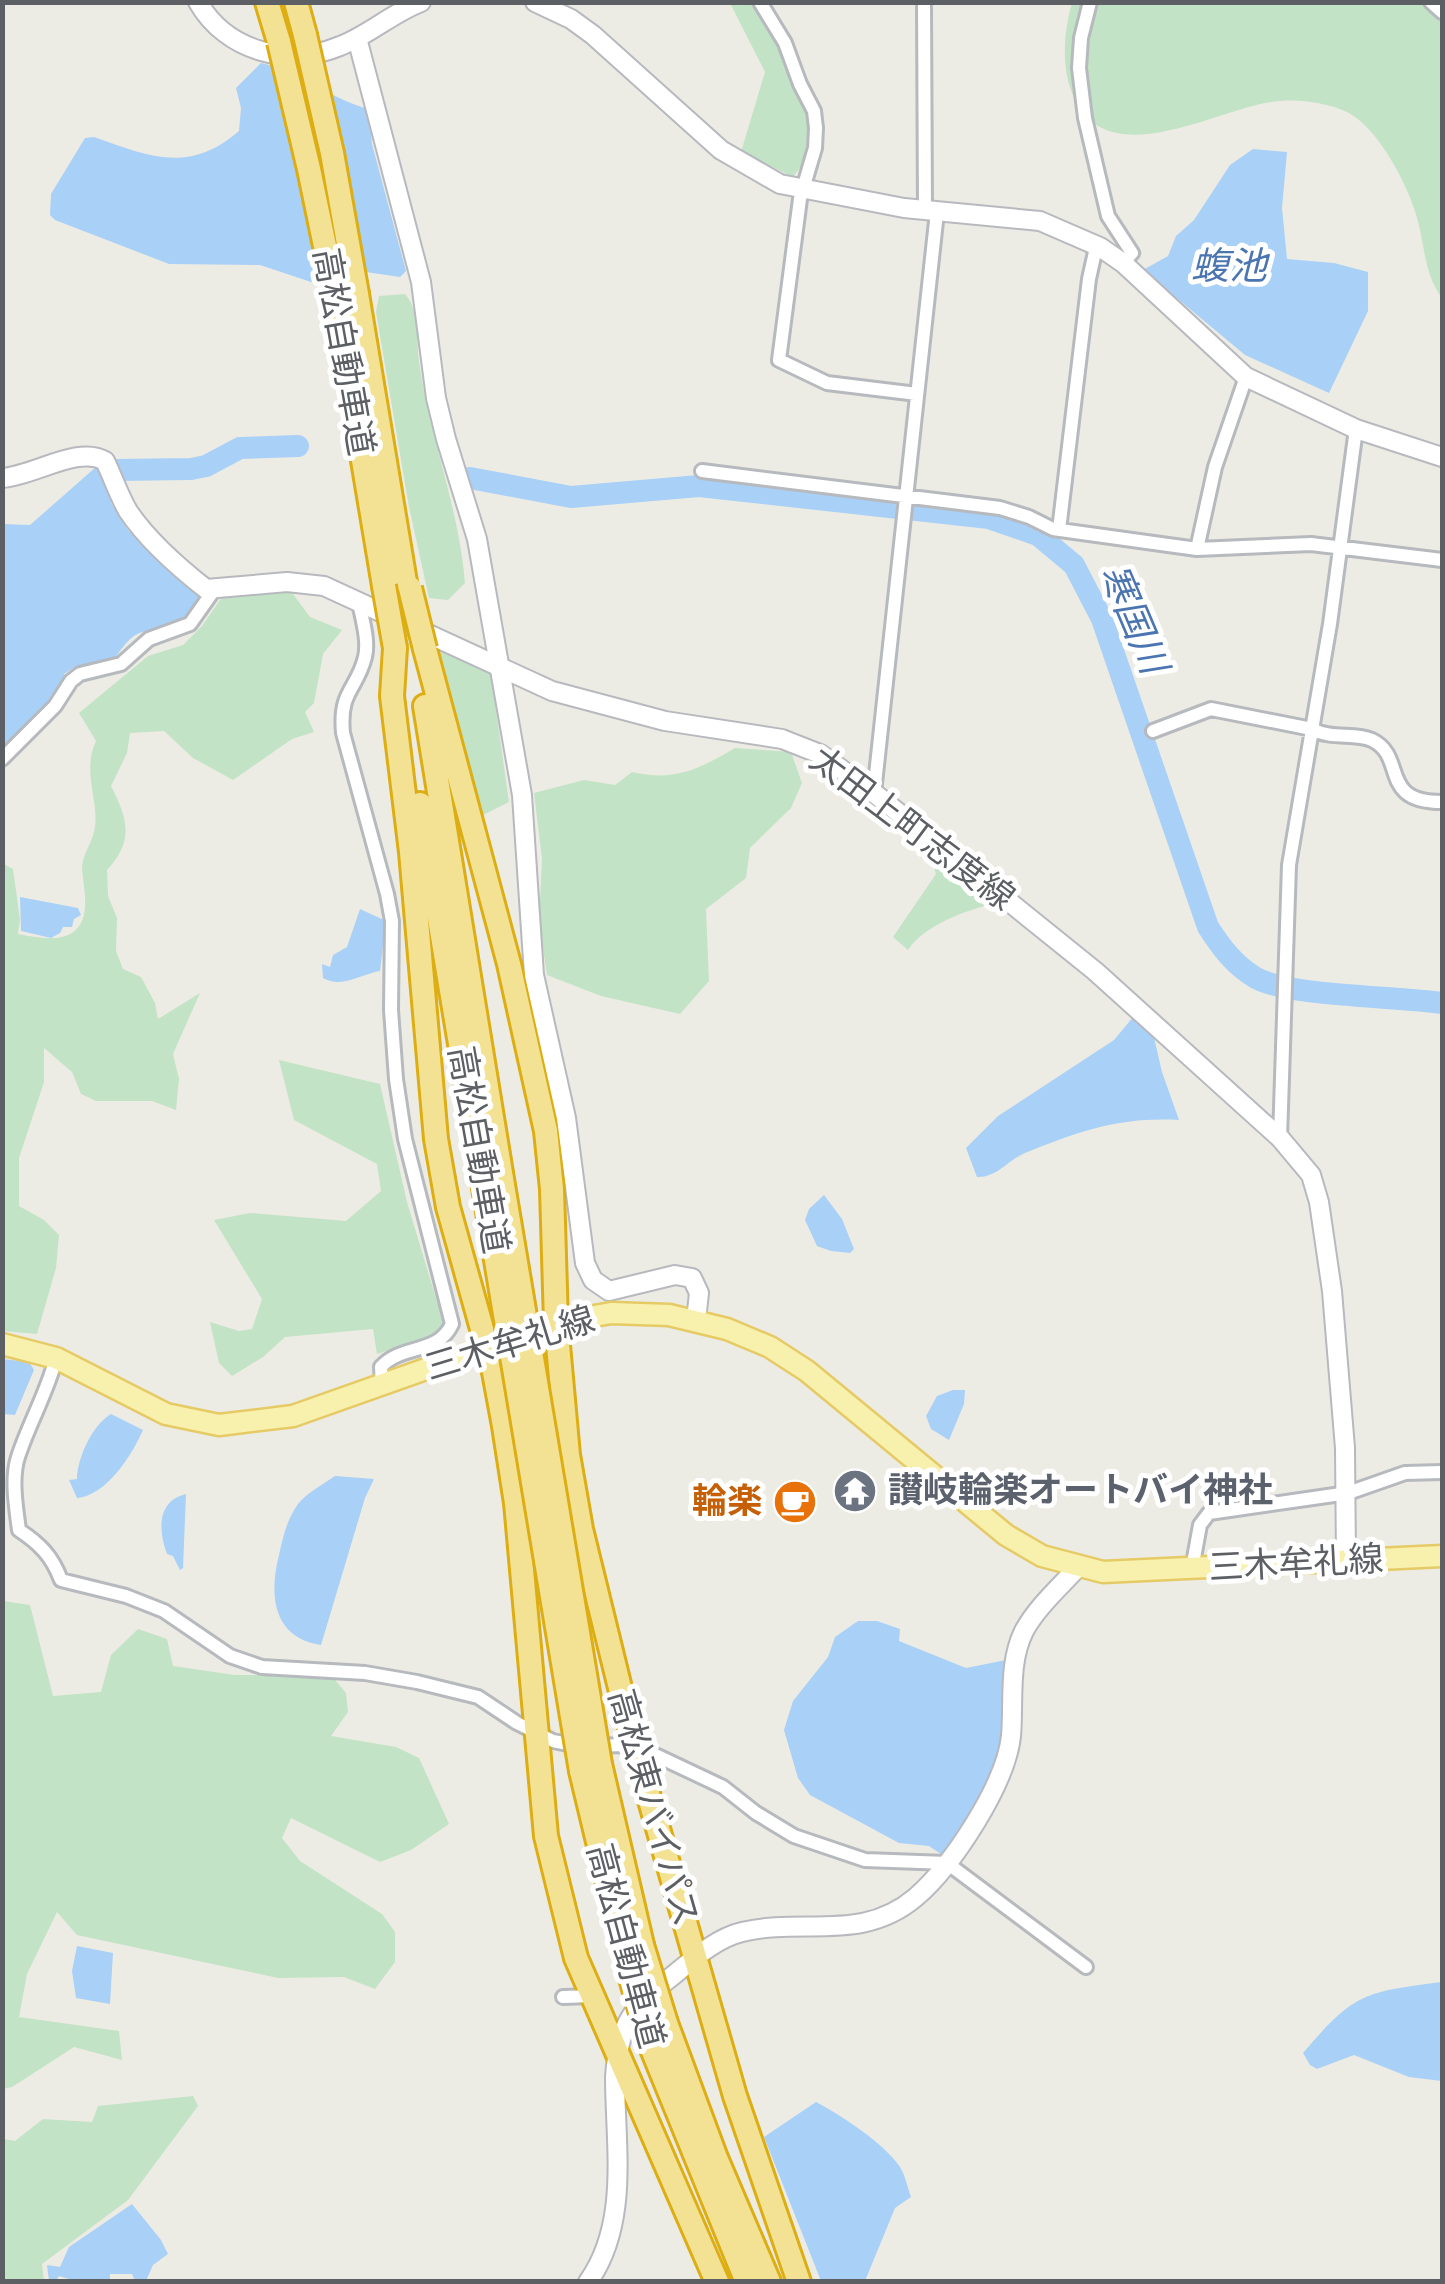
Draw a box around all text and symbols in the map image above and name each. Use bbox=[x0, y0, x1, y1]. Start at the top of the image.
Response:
water label: 蝮池 bbox=[1191, 244, 1271, 290]
street label: 高松自動車道 bbox=[304, 245, 382, 459]
water label: 寒国川 bbox=[1090, 558, 1178, 684]
street label: 太田上町志度線 bbox=[802, 739, 1022, 919]
street label: 高松自動車道 bbox=[439, 1043, 517, 1257]
street label: 三木牟礼線 bbox=[420, 1298, 600, 1390]
temple icon: 讃岐輪楽オートバイ神社 bbox=[832, 1468, 878, 1514]
place label: 讃岐輪楽オートバイ神社 bbox=[888, 1470, 1273, 1512]
cafe icon: 輪楽 bbox=[772, 1479, 818, 1525]
place label: 輪楽 bbox=[692, 1481, 762, 1523]
street label: 三木牟礼線 bbox=[1208, 1538, 1384, 1590]
street label: 高松東バイパス bbox=[599, 1685, 707, 1931]
street label: 高松自動車道 bbox=[578, 1839, 672, 2053]

